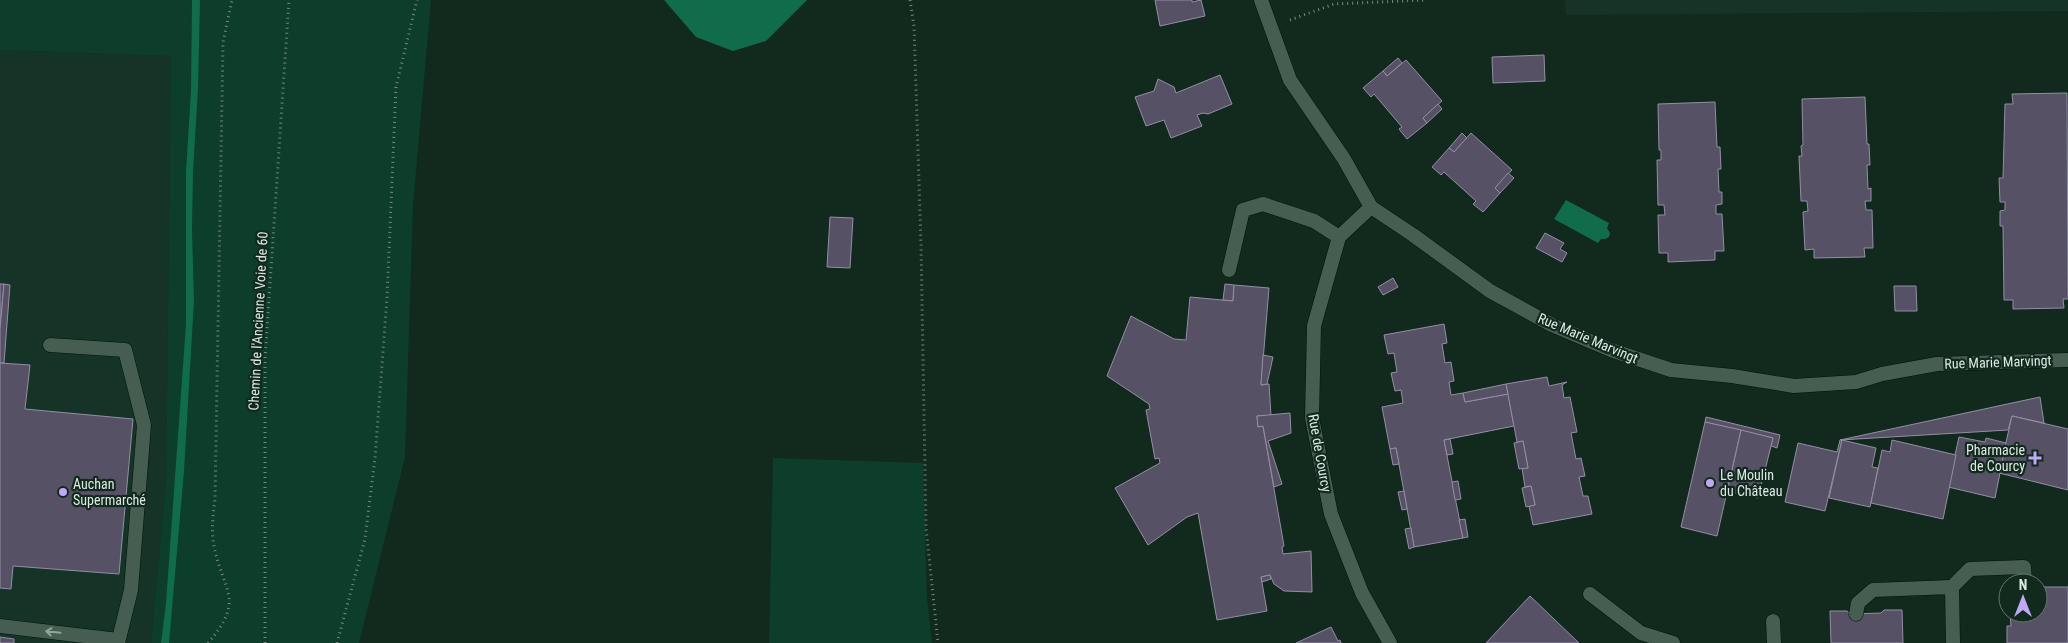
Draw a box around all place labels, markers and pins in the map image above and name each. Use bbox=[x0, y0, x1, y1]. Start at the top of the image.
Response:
place label: Pharmacie de Courcy bbox=[1966, 442, 2025, 474]
marker: Pharmacie de Courcy bbox=[2029, 452, 2041, 464]
place label: Le Moulin du Château bbox=[1720, 467, 1783, 499]
place label: Auchan Supermarché bbox=[73, 476, 146, 508]
marker: Le Moulin du Château bbox=[1704, 477, 1716, 489]
marker: Auchan Supermarché bbox=[57, 486, 69, 498]

